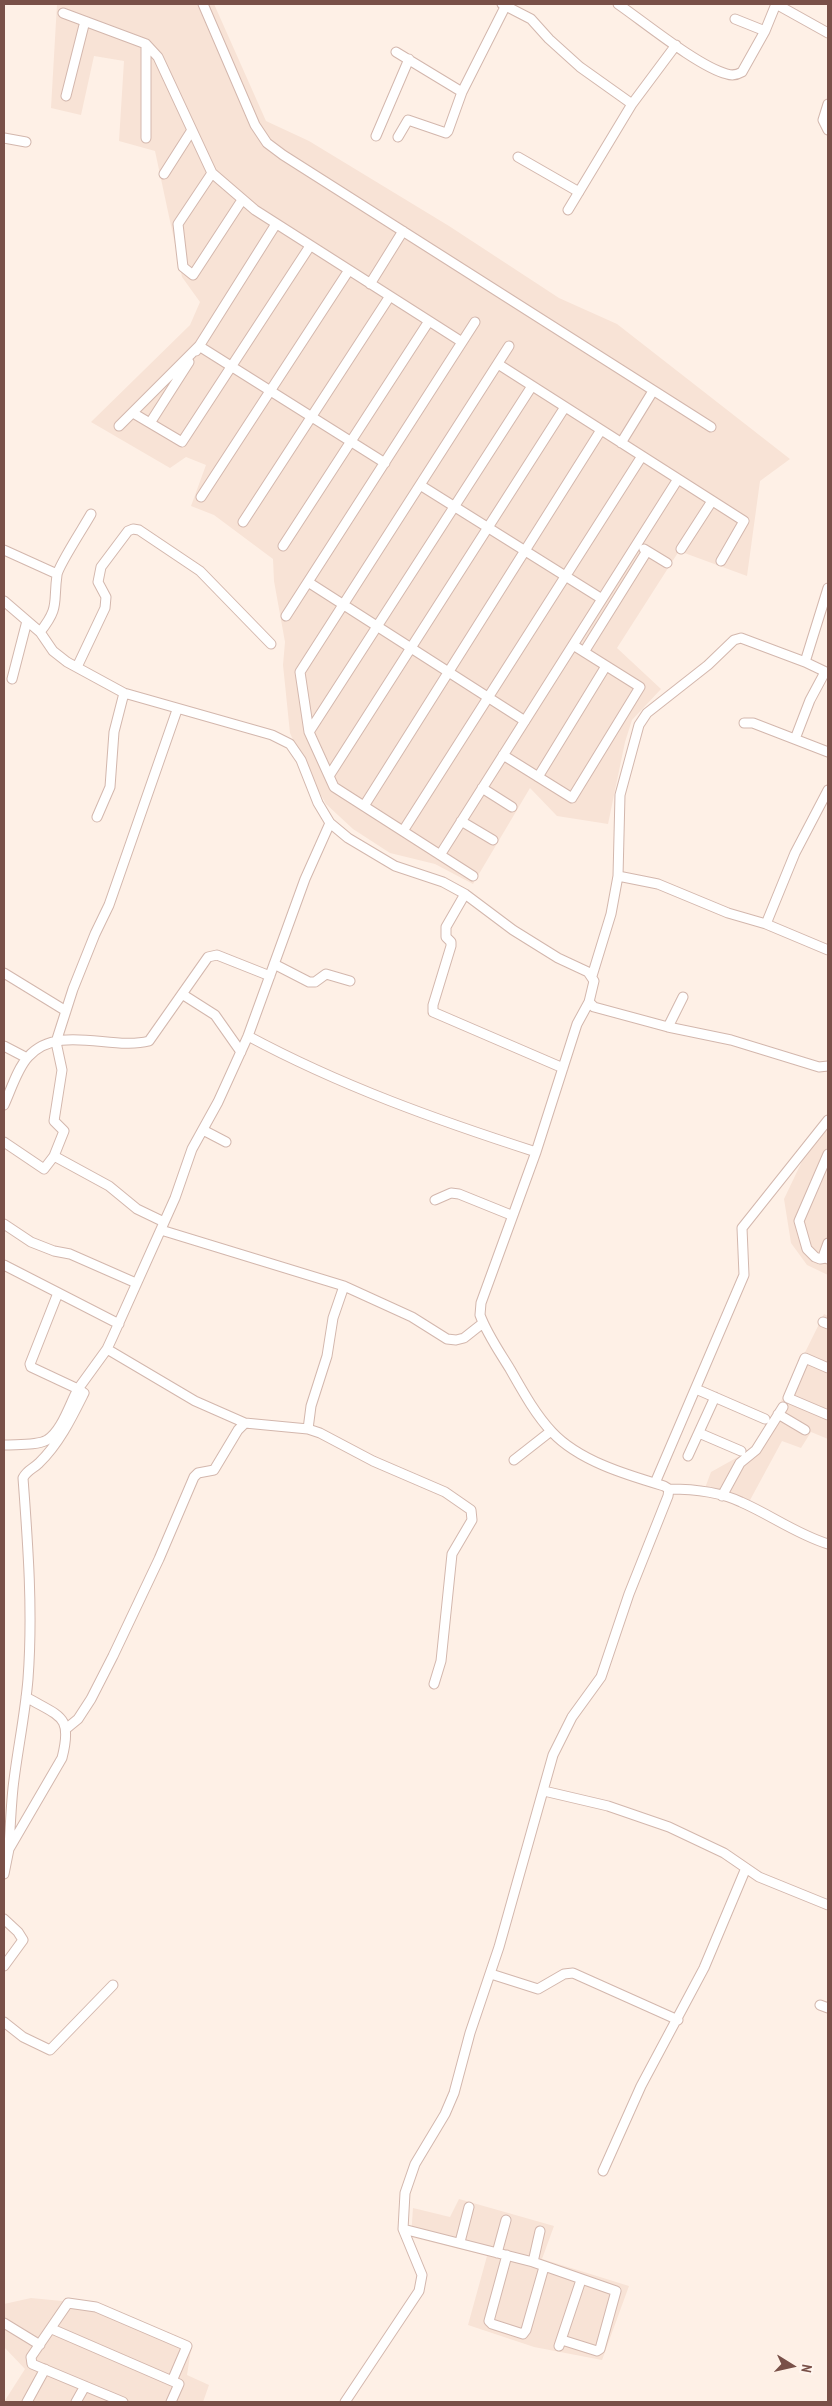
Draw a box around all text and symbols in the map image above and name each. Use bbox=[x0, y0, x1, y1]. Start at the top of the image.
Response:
north arrow bbox=[767, 2341, 817, 2391]
text: N bbox=[797, 2363, 816, 2374]

